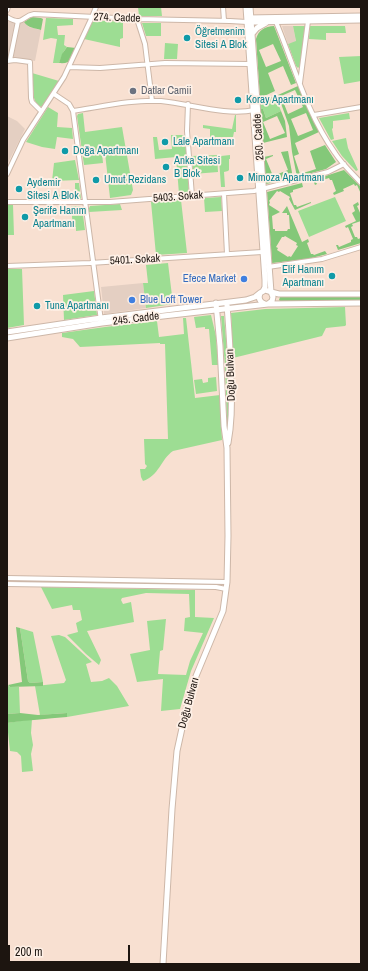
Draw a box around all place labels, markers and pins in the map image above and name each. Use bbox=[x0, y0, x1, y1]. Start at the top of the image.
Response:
place label: Öğretmenim Sitesi A Blok bbox=[195, 25, 247, 51]
marker: Öğretmenim Sitesi A Blok bbox=[182, 33, 192, 43]
place label: Datlar Camii bbox=[141, 84, 192, 98]
marker: Datlar Camii bbox=[128, 86, 138, 96]
place label: Koray Apartmanı bbox=[246, 93, 314, 107]
marker: Koray Apartmanı bbox=[233, 95, 243, 105]
place label: Lale Apartmanı bbox=[173, 135, 234, 149]
marker: Lale Apartmanı bbox=[160, 137, 170, 147]
place label: Doğa Apartmanı bbox=[73, 144, 139, 158]
marker: Doğa Apartmanı bbox=[60, 146, 70, 156]
place label: Anka Sitesi B Blok bbox=[174, 154, 220, 180]
marker: Anka Sitesi B Blok bbox=[161, 162, 171, 172]
place label: Mimoza Apartmanı bbox=[248, 171, 324, 185]
place label: Umut Rezidans bbox=[104, 173, 166, 187]
marker: Mimoza Apartmanı bbox=[235, 173, 245, 183]
marker: Umut Rezidans bbox=[91, 175, 101, 185]
place label: Aydemir Sitesi A Blok bbox=[27, 176, 79, 202]
marker: Aydemir Sitesi A Blok bbox=[14, 184, 24, 194]
place label: Şerife Hanım Apartmanı bbox=[33, 204, 86, 230]
marker: Şerife Hanım Apartmanı bbox=[20, 212, 30, 222]
place label: Elif Hanım Apartmanı bbox=[282, 263, 324, 289]
marker: Elif Hanım Apartmanı bbox=[327, 271, 337, 281]
place label: Efece Market bbox=[183, 272, 236, 286]
marker: Efece Market bbox=[239, 274, 249, 284]
place label: Blue Loft Tower bbox=[140, 293, 202, 307]
marker: Blue Loft Tower bbox=[127, 295, 137, 305]
place label: Tuna Apartmanı bbox=[45, 299, 109, 313]
marker: Tuna Apartmanı bbox=[32, 301, 42, 311]

